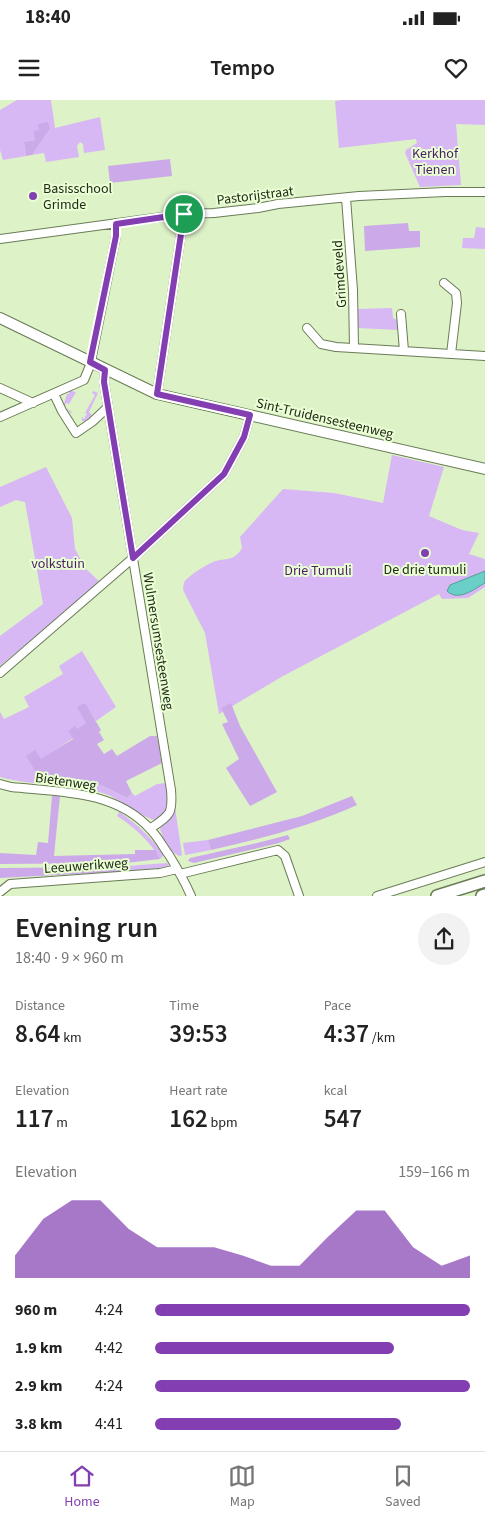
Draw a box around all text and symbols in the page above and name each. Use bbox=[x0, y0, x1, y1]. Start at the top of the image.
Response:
text: 18:40 bbox=[25, 4, 71, 31]
text: Tempo bbox=[210, 52, 275, 84]
icon: menu bbox=[15, 54, 43, 82]
icon: heart bbox=[442, 54, 470, 82]
park label: Kerkhof Tienen bbox=[412, 144, 459, 180]
place label: Basisschool Grimde bbox=[43, 179, 113, 215]
street label: Pastorijstraat bbox=[216, 181, 295, 211]
marker: Basisschool Grimde bbox=[27, 190, 39, 202]
pin bbox=[163, 193, 205, 235]
icon: arrive bbox=[170, 200, 198, 228]
street label: Grimdeveld bbox=[328, 239, 352, 309]
street label: Sint-Truidensesteenweg bbox=[254, 393, 395, 444]
marker: De drie tumuli bbox=[419, 547, 431, 559]
park label: volkstuin bbox=[31, 554, 85, 574]
place label: De drie tumuli bbox=[384, 560, 466, 580]
park label: Drie Tumuli bbox=[284, 561, 352, 581]
street label: Wulmersumsesteenweg bbox=[137, 571, 179, 711]
street label: Bietenweg bbox=[34, 768, 98, 796]
street label: Leeuwerikweg bbox=[43, 853, 129, 879]
text: Evening run bbox=[15, 908, 158, 948]
button: share bbox=[418, 913, 470, 965]
text: 18:40 · 9 × 960 m bbox=[15, 947, 124, 969]
text: Distance bbox=[15, 996, 65, 1016]
text: Time bbox=[169, 996, 199, 1016]
text: Pace bbox=[324, 996, 351, 1016]
text: 8.64 bbox=[15, 1016, 60, 1052]
text: 39:53 bbox=[169, 1016, 228, 1052]
text: 4:37 bbox=[324, 1016, 369, 1052]
text: km bbox=[60, 1028, 82, 1048]
text: /km bbox=[369, 1028, 395, 1048]
text: Elevation bbox=[15, 1081, 70, 1101]
text: Heart rate bbox=[169, 1081, 228, 1101]
text: kcal bbox=[324, 1081, 347, 1101]
text: 117 bbox=[15, 1101, 53, 1137]
text: 162 bbox=[169, 1101, 208, 1137]
text: 547 bbox=[324, 1101, 362, 1137]
text: m bbox=[53, 1113, 68, 1133]
text: bpm bbox=[208, 1113, 238, 1133]
text: Elevation bbox=[15, 1161, 77, 1183]
text: 159–166 m bbox=[398, 1161, 470, 1183]
text: 960 m bbox=[15, 1299, 57, 1321]
text: 4:24 bbox=[95, 1299, 123, 1321]
text: 1.9 km bbox=[15, 1337, 62, 1359]
text: 4:42 bbox=[95, 1337, 123, 1359]
text: 2.9 km bbox=[15, 1375, 62, 1397]
text: 4:24 bbox=[95, 1375, 123, 1397]
text: 3.8 km bbox=[15, 1413, 62, 1435]
text: 4:41 bbox=[95, 1413, 123, 1435]
tab: Home bbox=[64, 1462, 100, 1512]
tab: Map bbox=[228, 1462, 256, 1512]
tab: Saved bbox=[385, 1462, 421, 1512]

